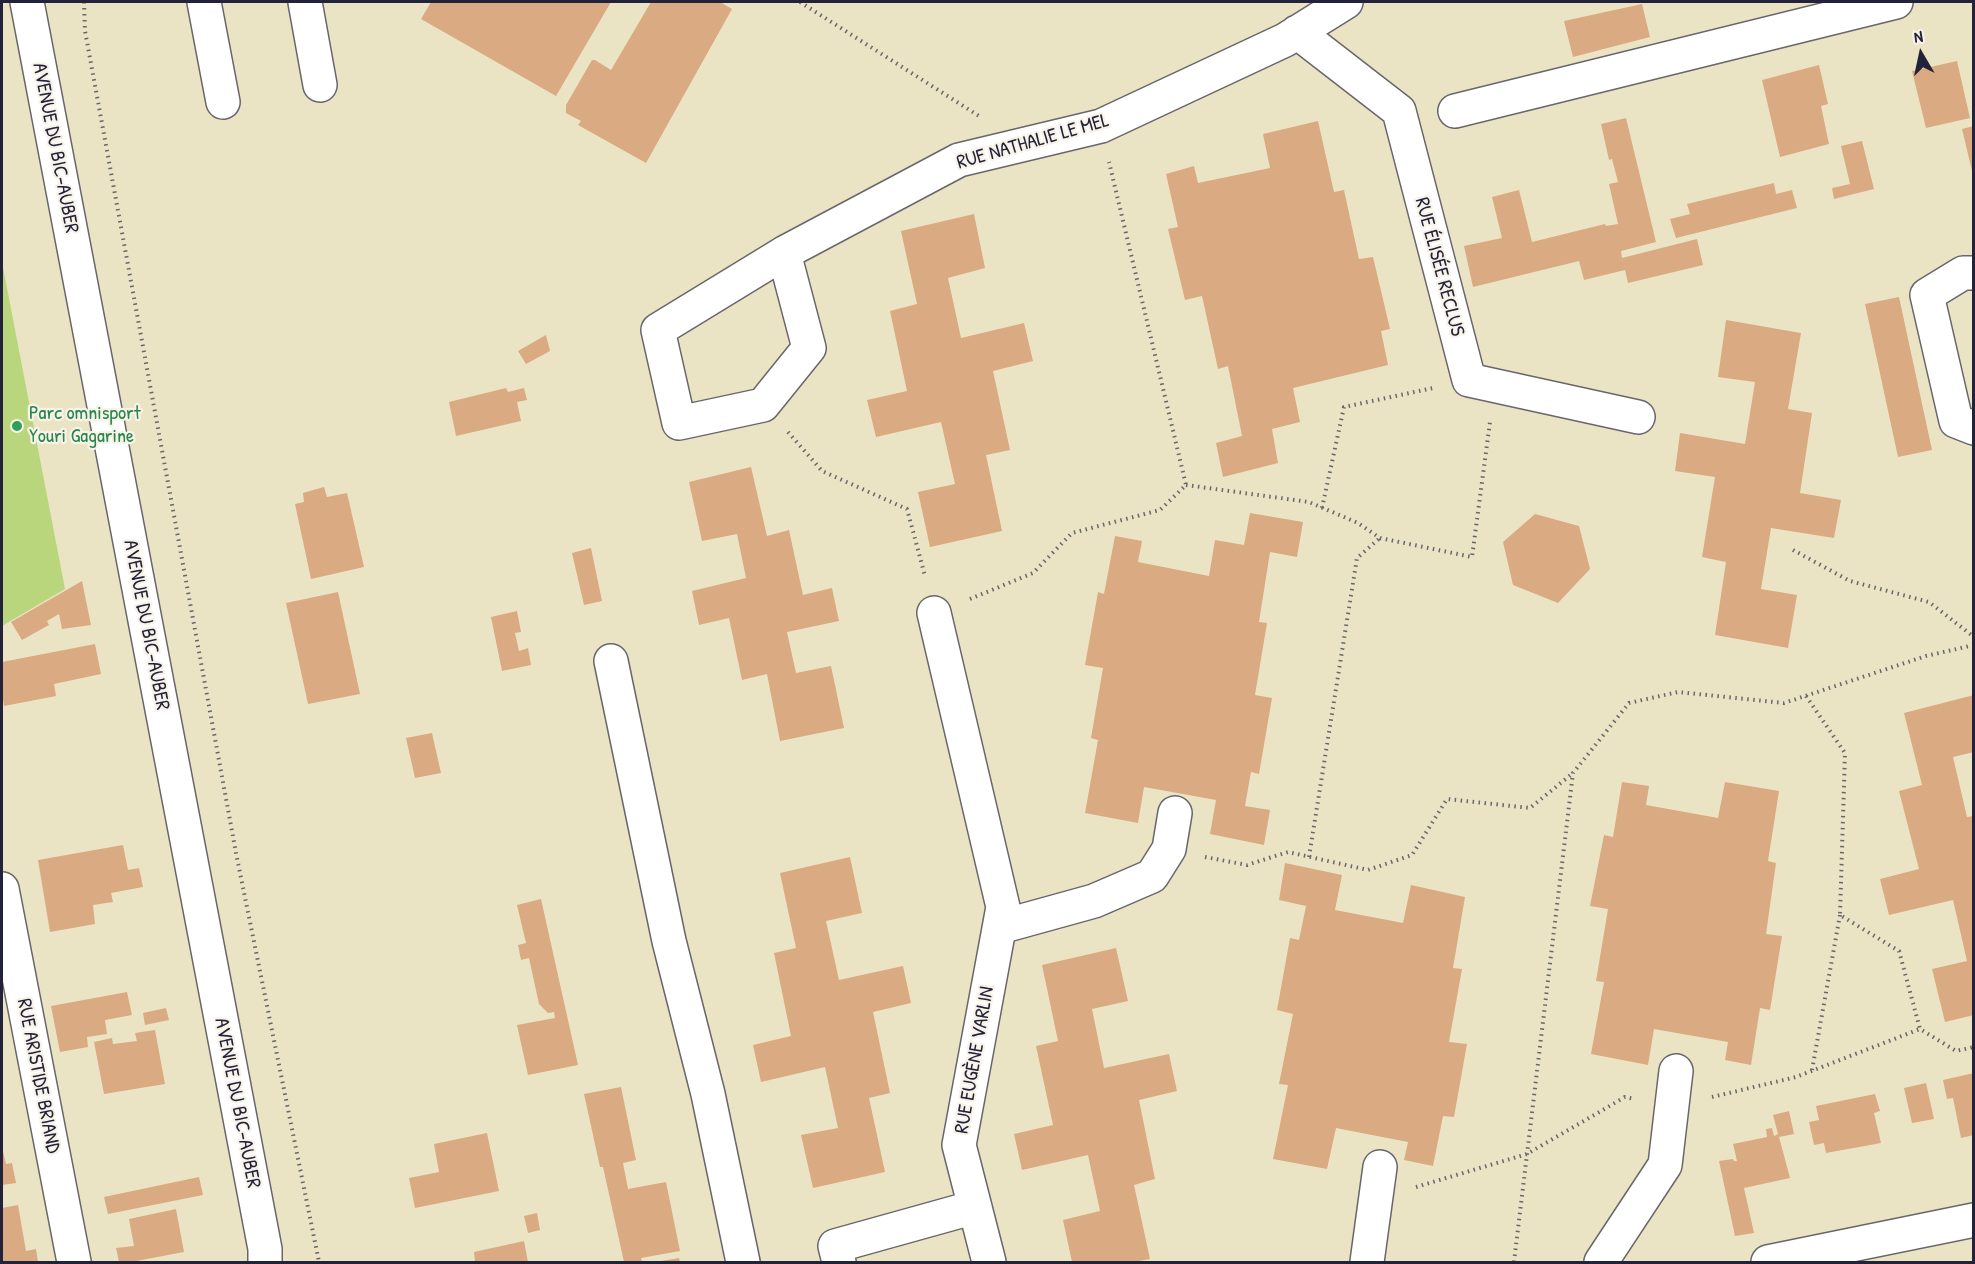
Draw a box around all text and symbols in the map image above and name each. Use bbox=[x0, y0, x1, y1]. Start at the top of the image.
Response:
north arrow bbox=[1891, 24, 1951, 84]
text: N bbox=[1912, 25, 1924, 48]
street label: AVENUE DU BIC-AUBER bbox=[27, 61, 83, 235]
street label: RUE NATHALIE LE MEL bbox=[954, 109, 1112, 175]
street label: RUE ÉLISÉE RECLUS bbox=[1409, 195, 1469, 339]
place label: Parc omnisport Youri Gagarine bbox=[29, 402, 141, 449]
marker: Parc omnisport Youri Gagarine bbox=[10, 419, 24, 433]
street label: AVENUE DU BIC-AUBER bbox=[118, 538, 174, 712]
street label: RUE EUGÈNE VARLIN bbox=[950, 985, 1000, 1135]
street label: RUE ARISTIDE BRIAND bbox=[11, 997, 65, 1155]
street label: AVENUE DU BIC-AUBER bbox=[209, 1016, 265, 1190]

